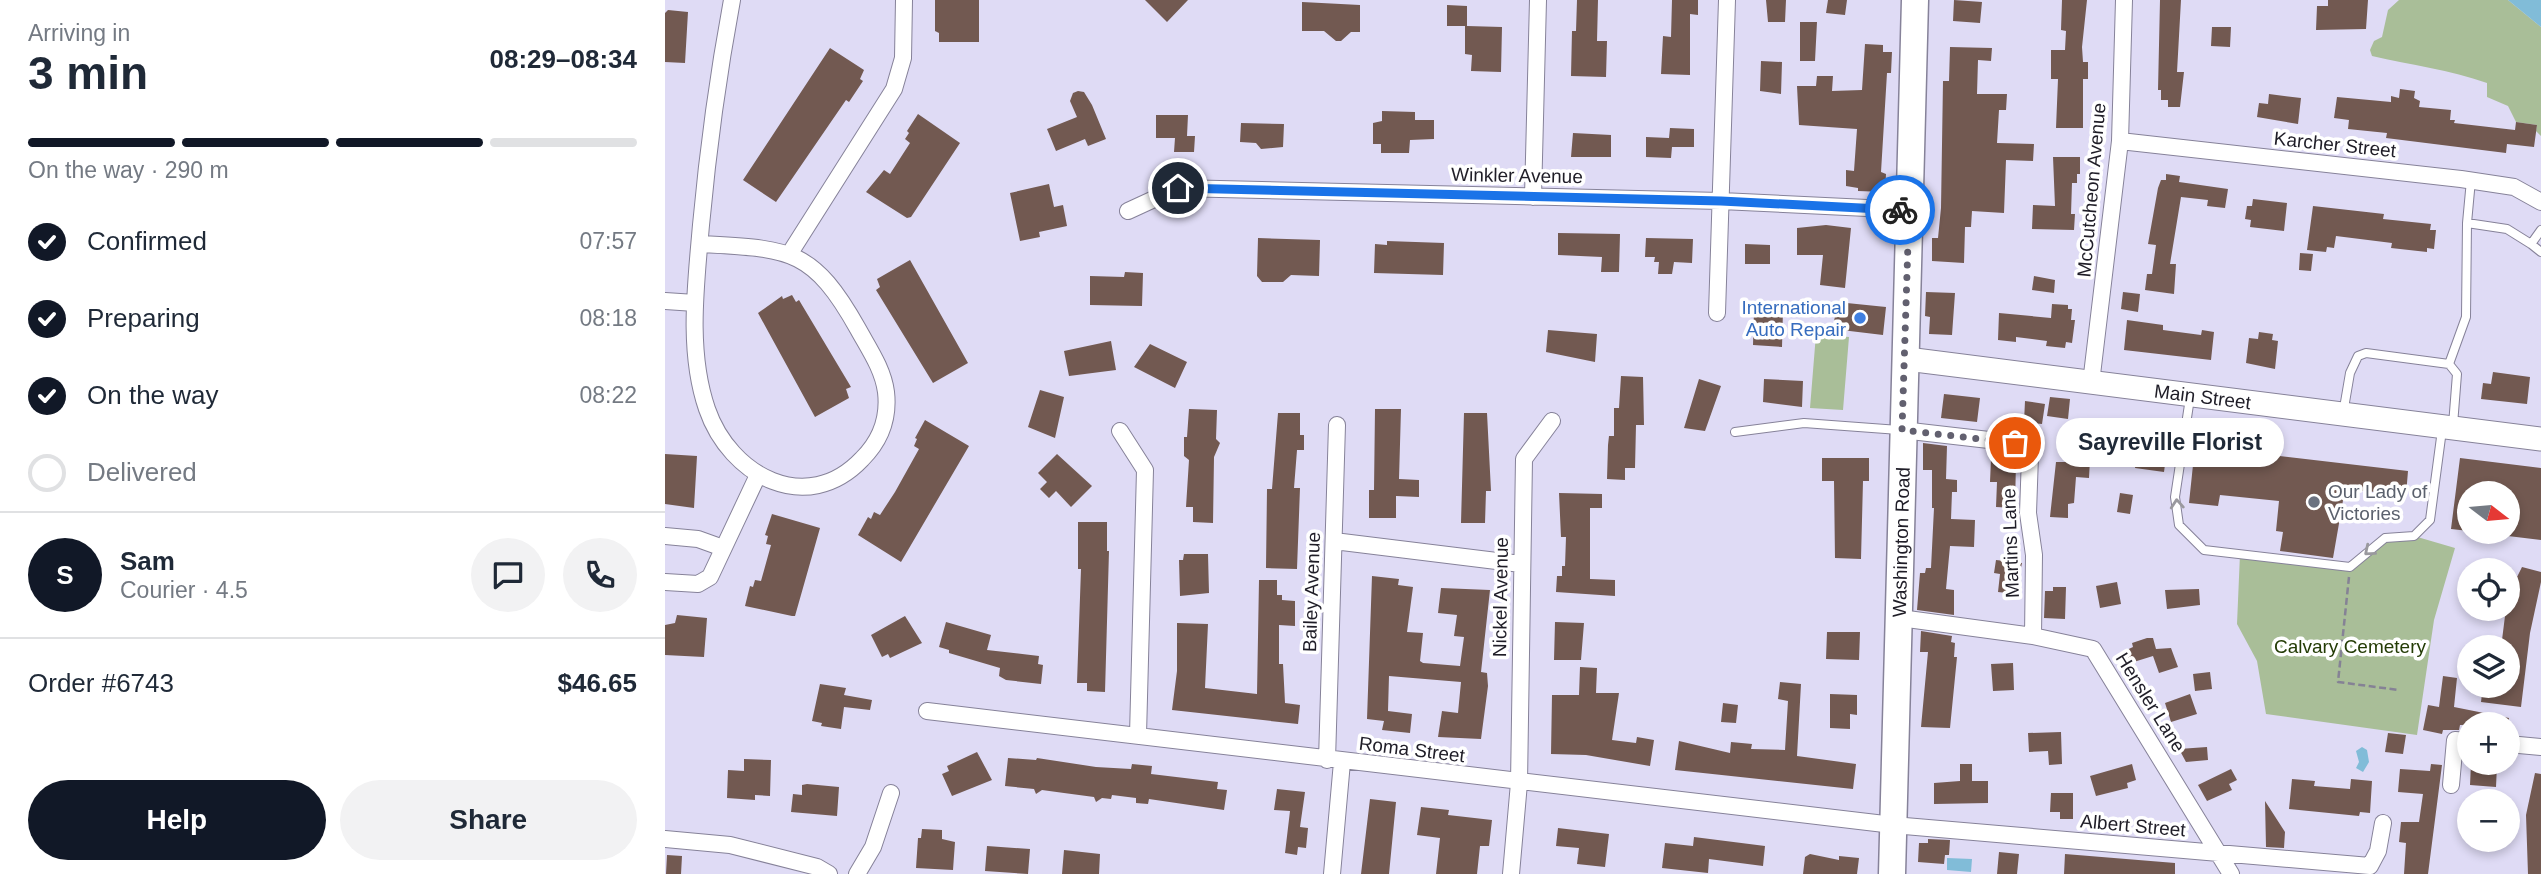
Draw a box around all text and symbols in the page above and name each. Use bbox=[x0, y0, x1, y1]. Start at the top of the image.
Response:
text: Arriving in bbox=[28, 20, 130, 46]
text: 08:29–08:34 bbox=[490, 44, 637, 74]
text: 3 min bbox=[28, 47, 148, 99]
street label: McCutcheon Avenue bbox=[2073, 102, 2110, 278]
street label: Karcher Street bbox=[2273, 128, 2398, 161]
text: On the way · 290 m bbox=[28, 157, 229, 183]
pin bbox=[1148, 158, 1208, 218]
street label: Winkler Avenue bbox=[1451, 164, 1583, 187]
icon: home bbox=[1159, 169, 1197, 207]
courier bbox=[1865, 175, 1935, 245]
icon: bike bbox=[1881, 191, 1919, 229]
icon: check bbox=[28, 223, 66, 261]
text: Confirmed bbox=[87, 226, 207, 256]
text: 07:57 bbox=[579, 228, 637, 254]
place label: International Auto Repair bbox=[1741, 297, 1847, 340]
icon: check bbox=[28, 300, 66, 338]
text: Preparing bbox=[87, 303, 200, 333]
text: 08:18 bbox=[579, 305, 637, 331]
marker: International Auto Repair bbox=[1852, 310, 1868, 326]
icon: check bbox=[28, 377, 66, 415]
text: On the way bbox=[87, 380, 219, 410]
street label: Main Street bbox=[2153, 380, 2253, 413]
text: 08:22 bbox=[579, 382, 637, 408]
pin bbox=[1985, 413, 2045, 473]
callout: Sayreville Florist bbox=[2057, 418, 2285, 467]
icon: bag bbox=[1996, 424, 2034, 462]
text: Sayreville Florist bbox=[2078, 429, 2262, 455]
text: Delivered bbox=[87, 457, 197, 487]
street label: Washington Road bbox=[1889, 467, 1914, 618]
place label: Our Lady of Victories bbox=[2328, 481, 2428, 524]
north arrow bbox=[2457, 481, 2520, 544]
map controls bbox=[2457, 481, 2520, 852]
street label: Martins Lane bbox=[1998, 488, 2023, 598]
marker: Our Lady of Victories bbox=[2306, 494, 2322, 510]
one-way arrow bbox=[2170, 499, 2185, 510]
street label: Bailey Avenue bbox=[1299, 532, 1324, 652]
street label: Nickel Avenue bbox=[1489, 537, 1512, 657]
button: chat bbox=[471, 538, 545, 612]
button: phone bbox=[563, 538, 637, 612]
one-way arrow bbox=[2364, 543, 2377, 555]
text: Sam bbox=[120, 546, 175, 576]
button: locate bbox=[2457, 558, 2520, 621]
text: S bbox=[56, 560, 74, 590]
text: Courier · 4.5 bbox=[120, 577, 248, 603]
button: layers bbox=[2457, 635, 2520, 698]
park label: Calvary Cemetery bbox=[2274, 636, 2427, 657]
street label: Hensler Lane bbox=[2112, 649, 2189, 756]
text: Order #6743 bbox=[28, 668, 174, 698]
text: $46.65 bbox=[557, 668, 637, 698]
button: + bbox=[2457, 712, 2520, 775]
street label: Roma Street bbox=[1358, 733, 1467, 767]
button: Help bbox=[28, 780, 326, 860]
button: Share bbox=[340, 780, 637, 860]
button: − bbox=[2457, 789, 2520, 852]
street label: Albert Street bbox=[2079, 810, 2187, 841]

